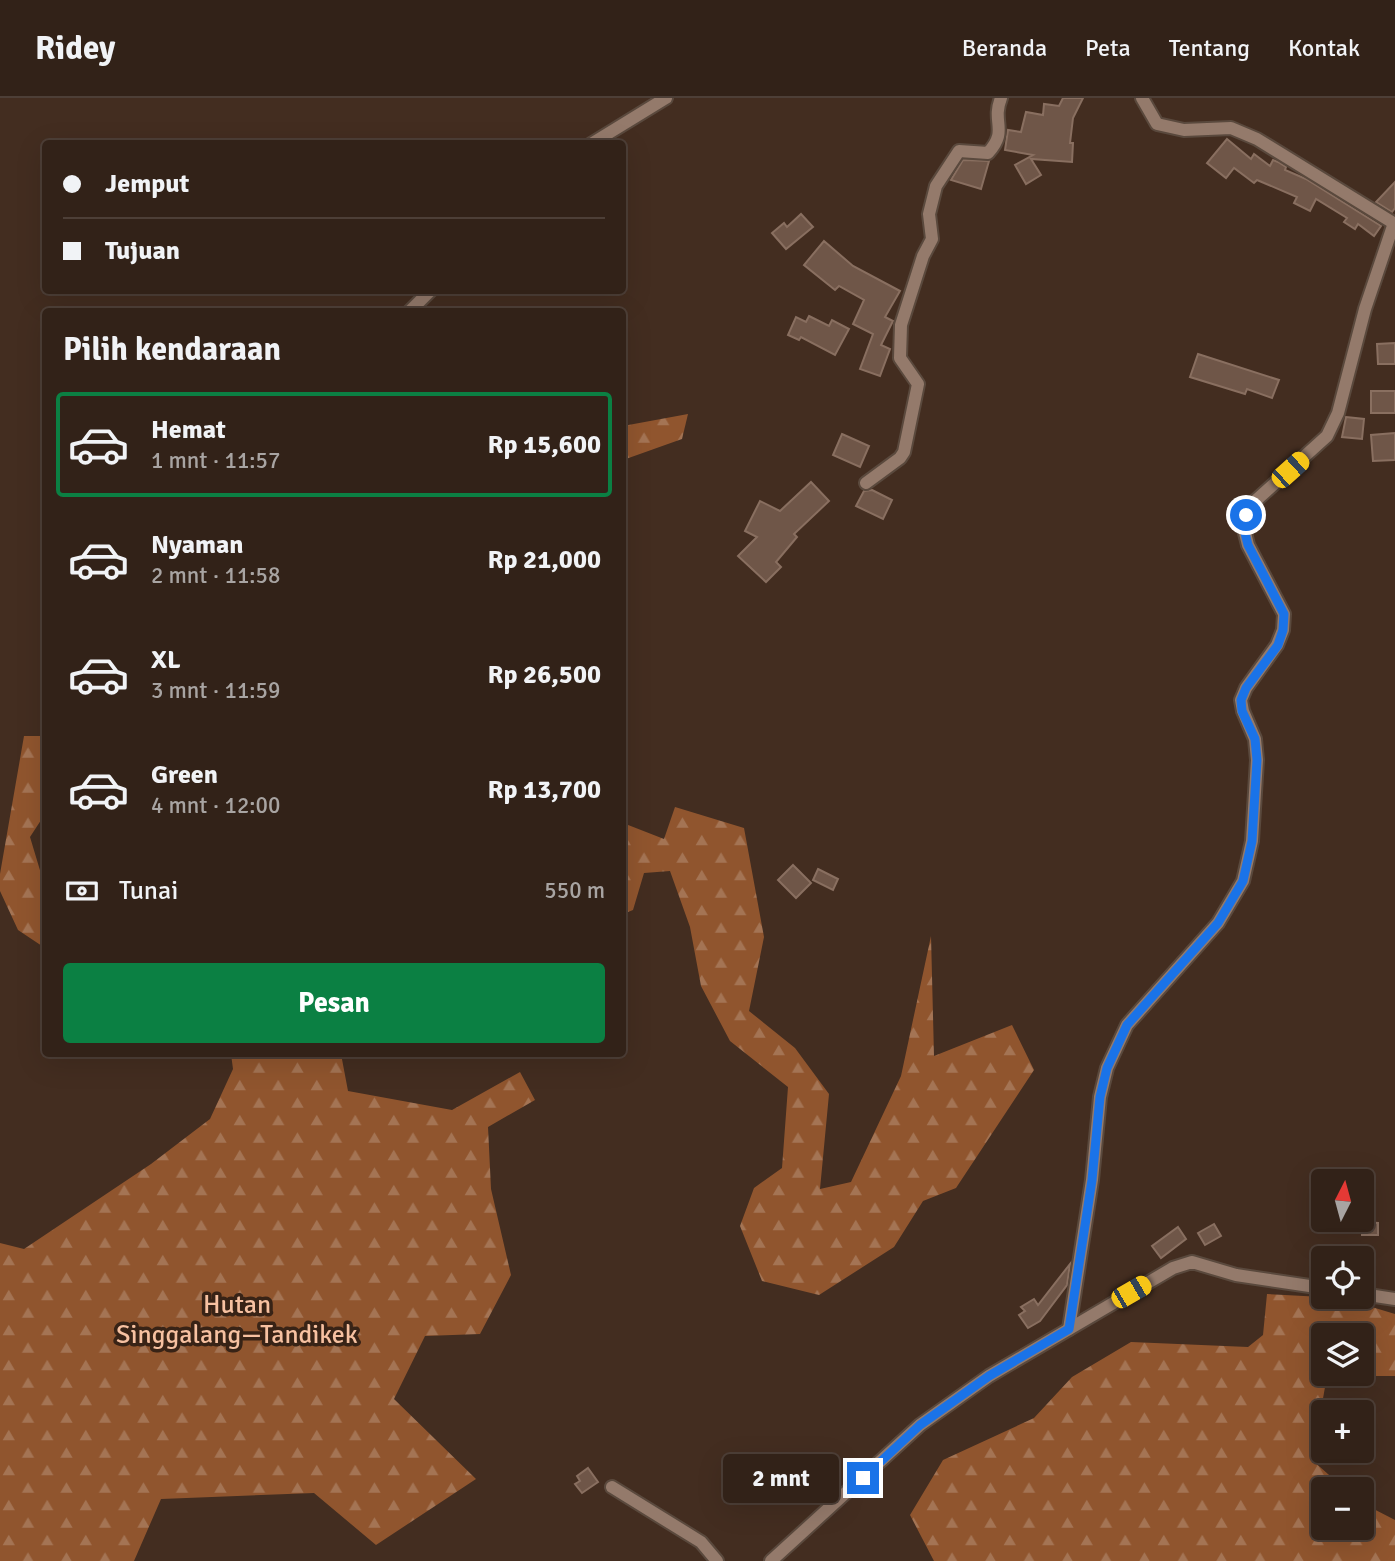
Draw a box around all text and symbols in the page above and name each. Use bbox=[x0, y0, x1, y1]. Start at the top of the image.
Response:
text: Ridey bbox=[35, 28, 115, 69]
text: Beranda bbox=[962, 33, 1047, 63]
text: Peta bbox=[1085, 33, 1131, 63]
text: Tentang bbox=[1169, 33, 1250, 63]
text: Kontak bbox=[1288, 33, 1360, 63]
text: Jemput bbox=[105, 168, 189, 200]
text: Tujuan bbox=[105, 235, 180, 267]
text: Pilih kendaraan bbox=[63, 330, 281, 369]
icon: car bbox=[67, 413, 130, 476]
text: Hemat bbox=[151, 414, 226, 446]
text: Rp 15,600 bbox=[487, 429, 601, 461]
text: 1 mnt · 11:57 bbox=[151, 446, 280, 475]
car bbox=[1268, 448, 1313, 492]
route start bbox=[1230, 499, 1262, 531]
icon: car bbox=[67, 528, 130, 591]
text: Nyaman bbox=[151, 529, 244, 561]
text: Rp 21,000 bbox=[487, 544, 601, 576]
text: 2 mnt · 11:58 bbox=[151, 561, 280, 590]
icon: car bbox=[67, 643, 130, 706]
text: XL bbox=[151, 644, 181, 676]
text: Rp 26,500 bbox=[487, 659, 601, 691]
text: 3 mnt · 11:59 bbox=[151, 676, 280, 705]
icon: car bbox=[67, 758, 130, 821]
text: Green bbox=[151, 759, 218, 791]
text: Rp 13,700 bbox=[487, 774, 601, 806]
text: 4 mnt · 12:00 bbox=[151, 791, 280, 820]
icon: cash bbox=[63, 872, 101, 910]
text: Tunai bbox=[119, 875, 178, 907]
text: 550 m bbox=[544, 876, 605, 905]
button: Pesan bbox=[63, 963, 605, 1043]
north arrow bbox=[1311, 1169, 1374, 1232]
map controls bbox=[1311, 1169, 1374, 1540]
button: locate bbox=[1311, 1246, 1374, 1309]
car bbox=[1108, 1272, 1155, 1312]
park label: Hutan Singgalang—Tandikek bbox=[116, 1289, 358, 1351]
button: layers bbox=[1311, 1323, 1374, 1386]
button: + bbox=[1311, 1400, 1374, 1463]
callout: 2 mnt bbox=[723, 1454, 838, 1502]
route end bbox=[847, 1462, 879, 1494]
text: 2 mnt bbox=[752, 1464, 810, 1493]
button: − bbox=[1311, 1477, 1374, 1540]

